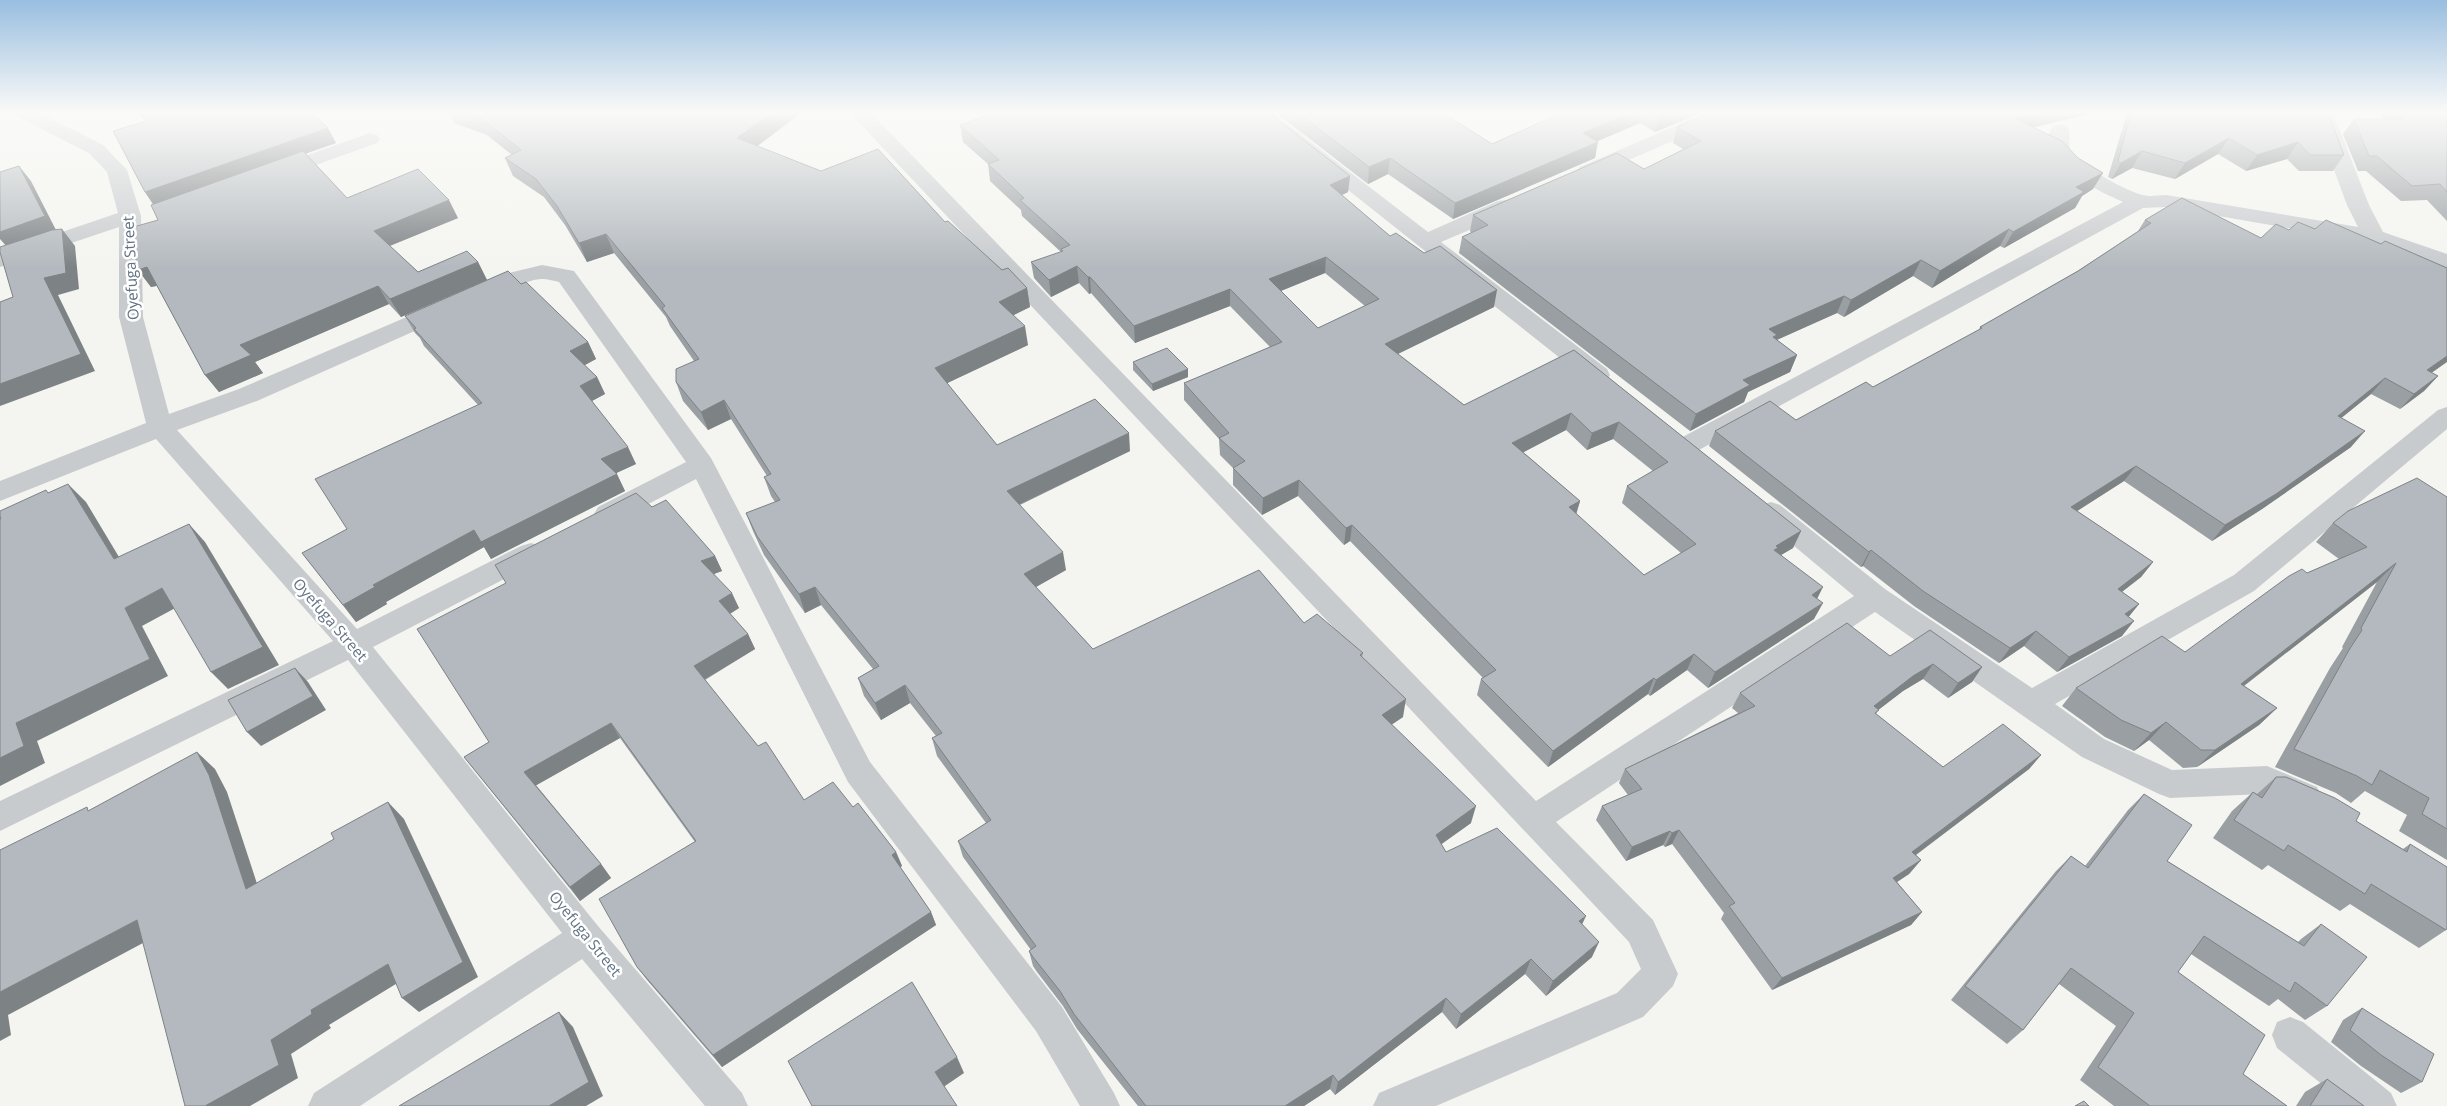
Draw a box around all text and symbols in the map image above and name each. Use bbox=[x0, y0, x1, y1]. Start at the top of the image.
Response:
street label: Oyefuga Street bbox=[117, 216, 143, 321]
street label: Oyefuga Street bbox=[289, 573, 372, 665]
street label: Oyefuga Street bbox=[545, 887, 626, 980]

